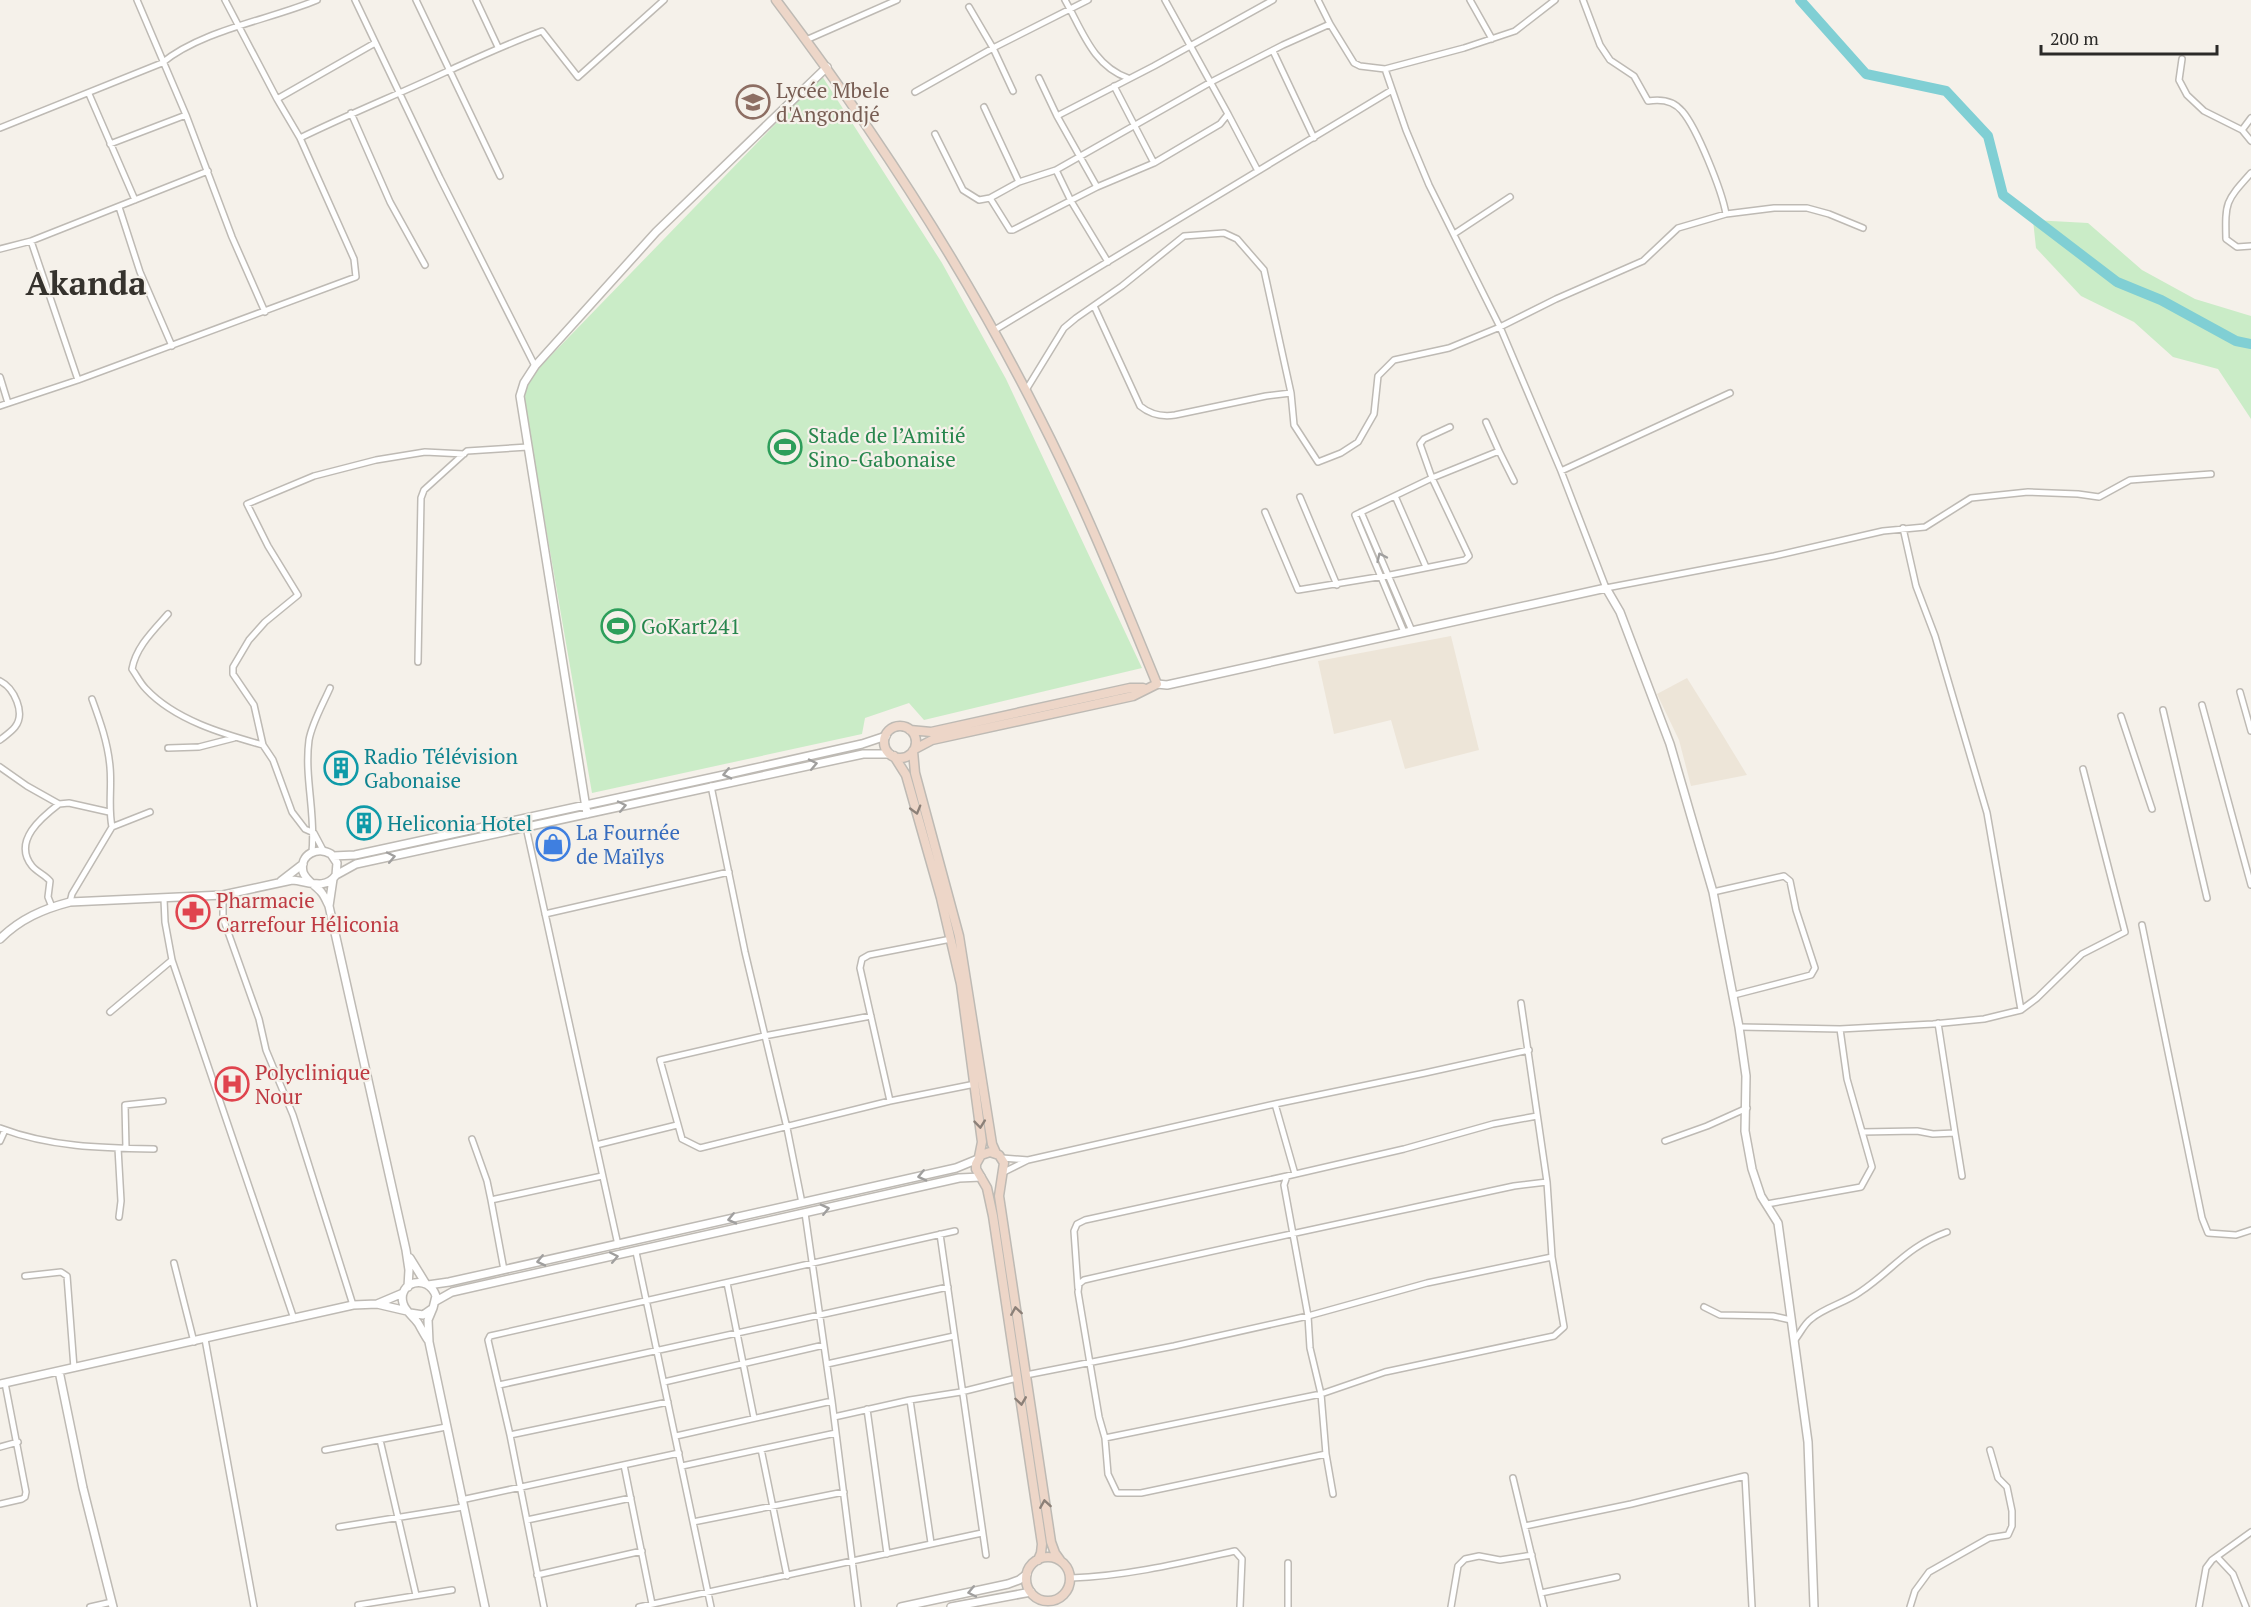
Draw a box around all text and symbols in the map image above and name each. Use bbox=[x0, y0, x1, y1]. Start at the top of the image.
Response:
scale bar bbox=[2041, 18, 2216, 56]
text: 200 m bbox=[2050, 26, 2099, 50]
place label: Lycée Mbele d'Angondjé bbox=[776, 76, 889, 128]
school or university icon: Lycée Mbele d'Angondjé bbox=[735, 84, 771, 120]
district label: Akanda bbox=[25, 261, 147, 304]
place label: Stade de l’Amitié Sino-Gabonaise bbox=[808, 421, 966, 473]
sports icon: Stade de l’Amitié Sino-Gabonaise bbox=[767, 429, 803, 465]
one-way arrow bbox=[1377, 553, 1389, 564]
sports icon: GoKart241 bbox=[600, 608, 636, 644]
place label: GoKart241 bbox=[641, 612, 741, 640]
place label: Radio Télévision Gabonaise bbox=[364, 742, 518, 794]
building icon: Radio Télévision Gabonaise bbox=[323, 750, 359, 786]
one-way arrow bbox=[808, 759, 818, 772]
one-way arrow bbox=[722, 767, 732, 780]
one-way arrow bbox=[617, 800, 627, 813]
building icon: Heliconia Hotel bbox=[346, 805, 382, 841]
one-way arrow bbox=[908, 805, 921, 815]
place label: Heliconia Hotel bbox=[387, 809, 532, 837]
place label: La Fournée de Maïlys bbox=[576, 818, 680, 870]
shop icon: La Fournée de Maïlys bbox=[535, 826, 571, 862]
one-way arrow bbox=[385, 851, 395, 864]
place label: Pharmacie Carrefour Héliconia bbox=[216, 886, 400, 938]
pharmacy icon: Pharmacie Carrefour Héliconia bbox=[175, 894, 211, 930]
place label: Polyclinique Nour bbox=[255, 1058, 370, 1110]
hospital icon: Polyclinique Nour bbox=[214, 1066, 250, 1102]
one-way arrow bbox=[973, 1119, 985, 1128]
one-way arrow bbox=[917, 1168, 927, 1181]
one-way arrow bbox=[819, 1203, 829, 1216]
one-way arrow bbox=[727, 1212, 737, 1225]
one-way arrow bbox=[609, 1251, 619, 1264]
one-way arrow bbox=[537, 1254, 547, 1267]
one-way arrow bbox=[1011, 1307, 1023, 1316]
one-way arrow bbox=[1014, 1396, 1026, 1405]
one-way arrow bbox=[1040, 1500, 1052, 1509]
one-way arrow bbox=[967, 1585, 977, 1598]

